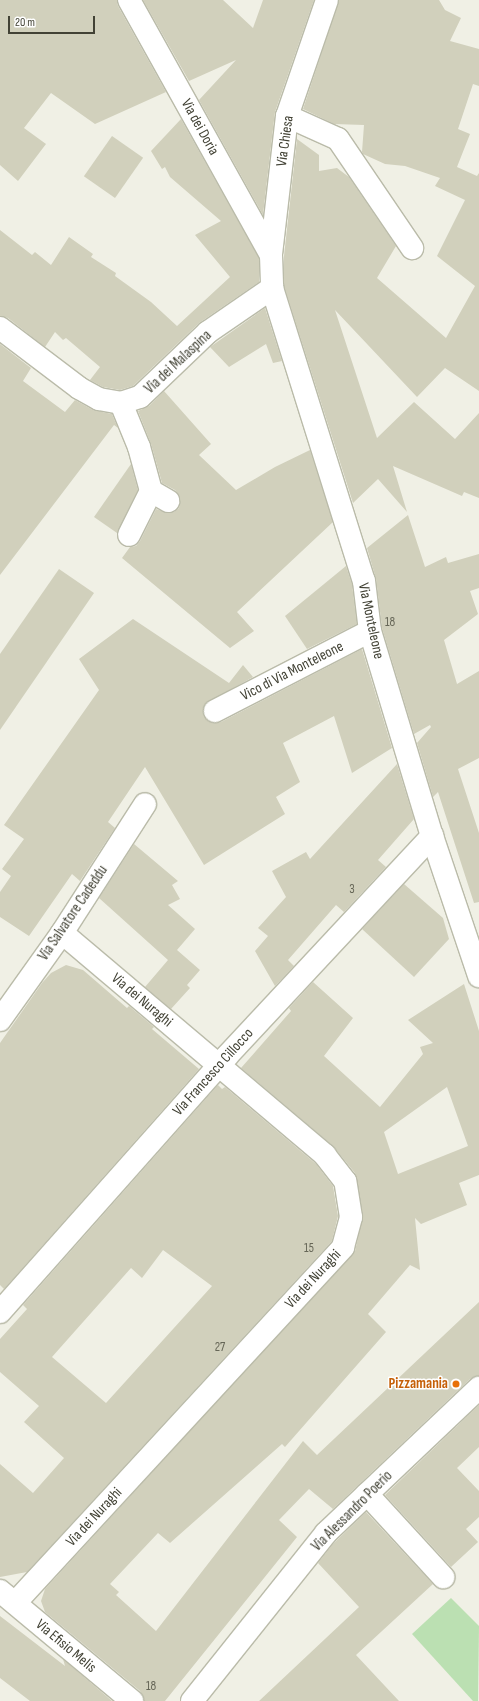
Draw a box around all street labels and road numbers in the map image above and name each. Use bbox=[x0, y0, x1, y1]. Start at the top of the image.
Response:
street label: Via dei Doria bbox=[177, 96, 223, 158]
street label: Via Chiesa bbox=[273, 114, 297, 168]
street label: Via dei Malaspina bbox=[141, 326, 215, 398]
street label: Via Monteleone bbox=[354, 581, 388, 661]
street label: Vico di Via Monteleone bbox=[238, 637, 346, 705]
street label: Via Salvatore Cadeddu bbox=[34, 862, 112, 964]
street label: Via dei Nuraghi bbox=[108, 969, 176, 1031]
street label: Via Francesco Cillocco bbox=[169, 1025, 257, 1119]
street label: Via dei Nuraghi bbox=[281, 1246, 345, 1312]
street label: Via Alessandro Poerio bbox=[308, 1467, 396, 1555]
street label: Via dei Nuraghi bbox=[62, 1484, 126, 1550]
street label: Via Efisio Melis bbox=[32, 1616, 100, 1676]

